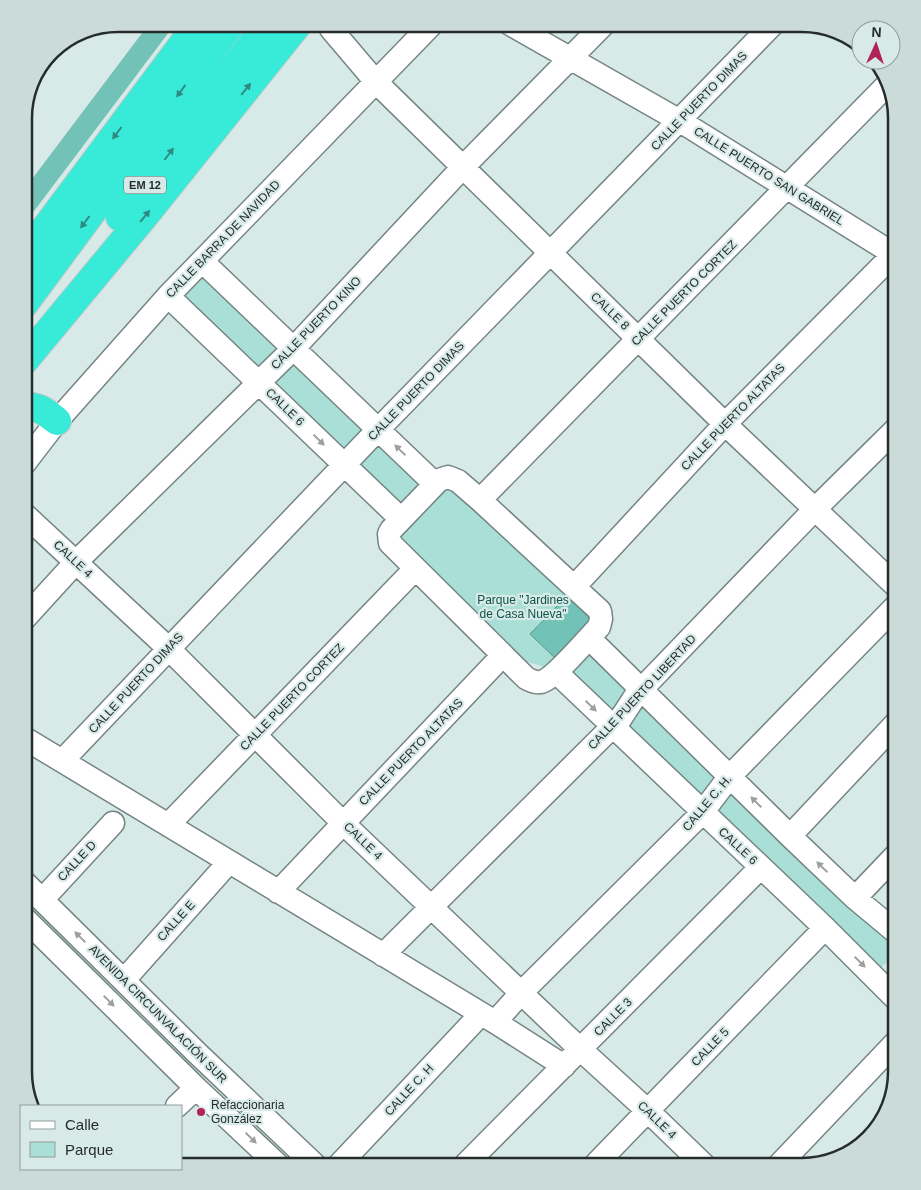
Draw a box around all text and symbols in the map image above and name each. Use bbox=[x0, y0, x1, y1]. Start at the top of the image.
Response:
north arrow bbox=[851, 20, 901, 70]
text: N bbox=[871, 24, 882, 40]
street label: CALLE PUERTO DIMAS bbox=[648, 49, 750, 153]
one-way arrow bbox=[240, 83, 251, 96]
one-way arrow bbox=[176, 84, 187, 97]
street label: CALLE PUERTO SAN GABRIEL bbox=[691, 124, 847, 228]
one-way arrow bbox=[111, 126, 122, 139]
one-way arrow bbox=[163, 147, 174, 160]
road number: EM 12 bbox=[124, 176, 166, 194]
street label: CALLE BARRA DE NAVIDAD bbox=[163, 177, 283, 301]
one-way arrow bbox=[139, 210, 150, 223]
one-way arrow bbox=[80, 215, 90, 229]
street label: CALLE PUERTO CORTEZ bbox=[628, 237, 740, 349]
street label: CALLE PUERTO KINO bbox=[268, 274, 364, 372]
street label: CALLE 8 bbox=[588, 289, 632, 333]
street label: CALLE PUERTO DIMAS bbox=[365, 339, 467, 443]
street label: CALLE PUERTO ALTATAS bbox=[678, 361, 788, 473]
street label: CALLE 6 bbox=[263, 385, 307, 429]
one-way arrow bbox=[312, 434, 324, 446]
one-way arrow bbox=[395, 444, 407, 456]
street label: CALLE 4 bbox=[51, 538, 96, 581]
park label: Parque "Jardines de Casa Nueva" bbox=[477, 593, 569, 621]
street label: CALLE PUERTO DIMAS bbox=[86, 630, 186, 736]
street label: CALLE PUERTO LIBERTAD bbox=[585, 631, 699, 752]
street label: CALLE PUERTO CORTEZ bbox=[237, 641, 347, 753]
street label: CALLE PUERTO ALTATAS bbox=[356, 696, 466, 808]
one-way arrow bbox=[585, 700, 597, 712]
street label: CALLE C. H. bbox=[680, 772, 734, 834]
one-way arrow bbox=[750, 796, 762, 808]
street label: CALLE 4 bbox=[341, 819, 385, 863]
street label: CALLE 6 bbox=[716, 825, 761, 868]
street label: CALLE D bbox=[55, 838, 99, 884]
one-way arrow bbox=[817, 861, 829, 873]
street label: CALLE E bbox=[154, 898, 198, 944]
one-way arrow bbox=[74, 931, 86, 943]
street label: AVENIDA CIRCUNVALACIÓN SUR bbox=[86, 941, 231, 1086]
one-way arrow bbox=[853, 956, 865, 968]
one-way arrow bbox=[103, 995, 115, 1007]
street label: CALLE 3 bbox=[591, 995, 635, 1039]
street label: CALLE 5 bbox=[688, 1025, 732, 1069]
street label: CALLE C. H bbox=[382, 1061, 436, 1119]
place label: Refaccionaria González bbox=[211, 1098, 285, 1126]
street label: CALLE 4 bbox=[635, 1098, 679, 1142]
legend bbox=[20, 1105, 182, 1170]
marker: Refaccionaria González bbox=[195, 1106, 207, 1118]
text: Calle bbox=[65, 1116, 99, 1133]
one-way arrow bbox=[244, 1132, 256, 1144]
text: Parque bbox=[65, 1141, 113, 1158]

